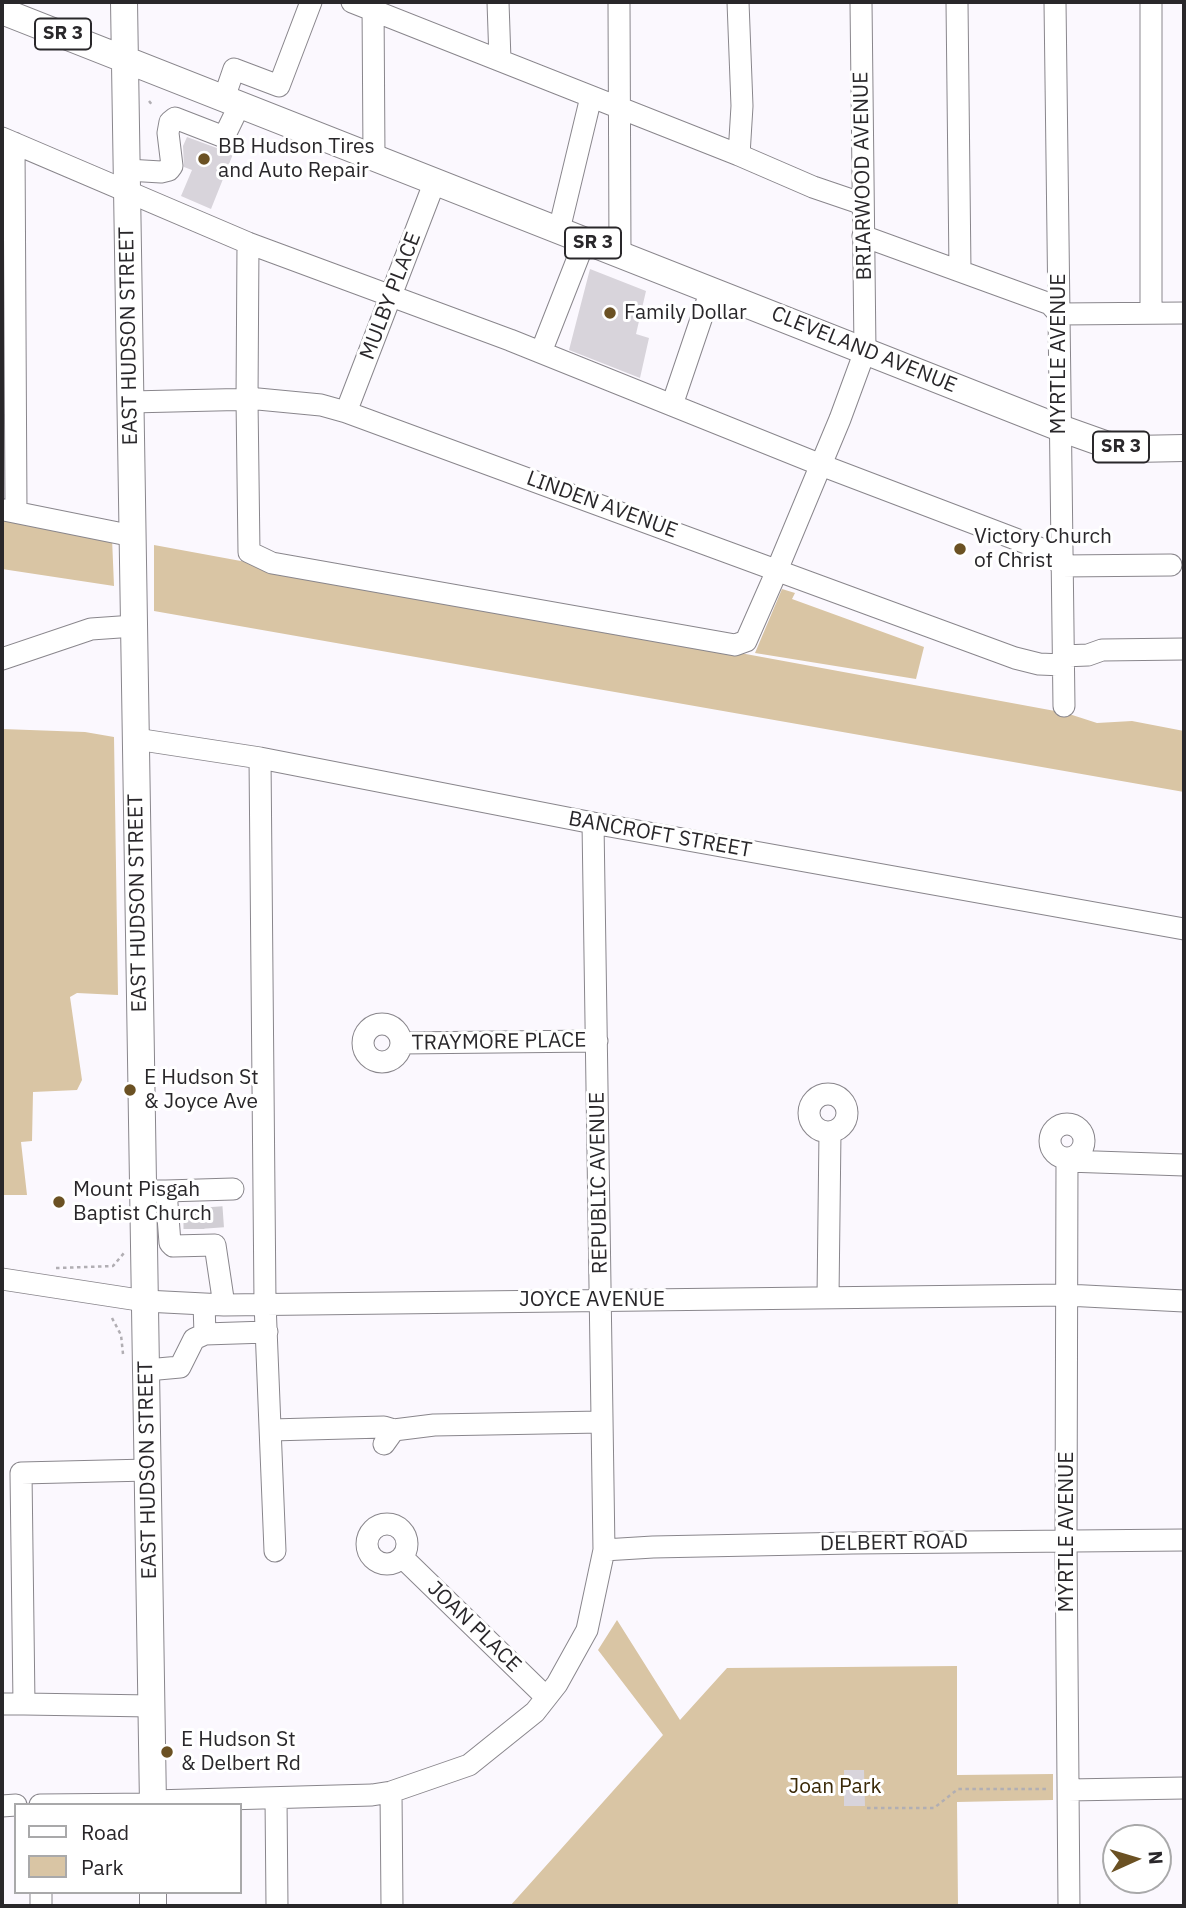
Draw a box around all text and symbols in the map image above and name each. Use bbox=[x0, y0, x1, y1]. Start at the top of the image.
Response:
road number: SR 3 bbox=[35, 18, 91, 50]
street label: BRIARWOOD AVENUE bbox=[849, 71, 877, 281]
place label: BB Hudson Tires and Auto Repair bbox=[218, 134, 375, 184]
marker: BB Hudson Tires and Auto Repair bbox=[196, 151, 212, 167]
street label: EAST HUDSON STREET bbox=[114, 227, 144, 445]
road number: SR 3 bbox=[565, 228, 621, 258]
street label: MULBY PLACE bbox=[355, 229, 427, 363]
street label: MYRTLE AVENUE bbox=[1046, 273, 1072, 435]
place label: Family Dollar bbox=[624, 300, 747, 326]
street label: CLEVELAND AVENUE bbox=[768, 301, 960, 399]
marker: Family Dollar bbox=[602, 305, 618, 321]
road number: SR 3 bbox=[1093, 432, 1149, 462]
street label: LINDEN AVENUE bbox=[523, 466, 681, 544]
place label: Victory Church of Christ bbox=[974, 524, 1112, 574]
marker: Victory Church of Christ bbox=[952, 541, 968, 557]
street label: EAST HUDSON STREET bbox=[123, 794, 153, 1012]
street label: BANCROFT STREET bbox=[566, 806, 754, 864]
street label: TRAYMORE PLACE bbox=[411, 1028, 587, 1056]
place label: E Hudson St & Joyce Ave bbox=[144, 1065, 259, 1115]
marker: E Hudson St & Joyce Ave bbox=[122, 1082, 138, 1098]
street label: REPUBLIC AVENUE bbox=[585, 1092, 613, 1274]
place label: Mount Pisgah Baptist Church bbox=[73, 1177, 212, 1227]
marker: Mount Pisgah Baptist Church bbox=[51, 1194, 67, 1210]
street label: JOYCE AVENUE bbox=[519, 1287, 665, 1313]
street label: EAST HUDSON STREET bbox=[133, 1361, 163, 1579]
street label: MYRTLE AVENUE bbox=[1054, 1451, 1080, 1613]
street label: DELBERT ROAD bbox=[820, 1529, 968, 1557]
street label: JOAN PLACE bbox=[422, 1576, 526, 1678]
place label: E Hudson St & Delbert Rd bbox=[181, 1727, 301, 1777]
marker: E Hudson St & Delbert Rd bbox=[159, 1744, 175, 1760]
park label: Joan Park bbox=[788, 1774, 882, 1800]
legend bbox=[14, 1803, 242, 1894]
text: Road bbox=[81, 1818, 129, 1846]
north arrow bbox=[1102, 1824, 1172, 1894]
text: N bbox=[1144, 1850, 1168, 1865]
text: Park bbox=[81, 1853, 124, 1881]

